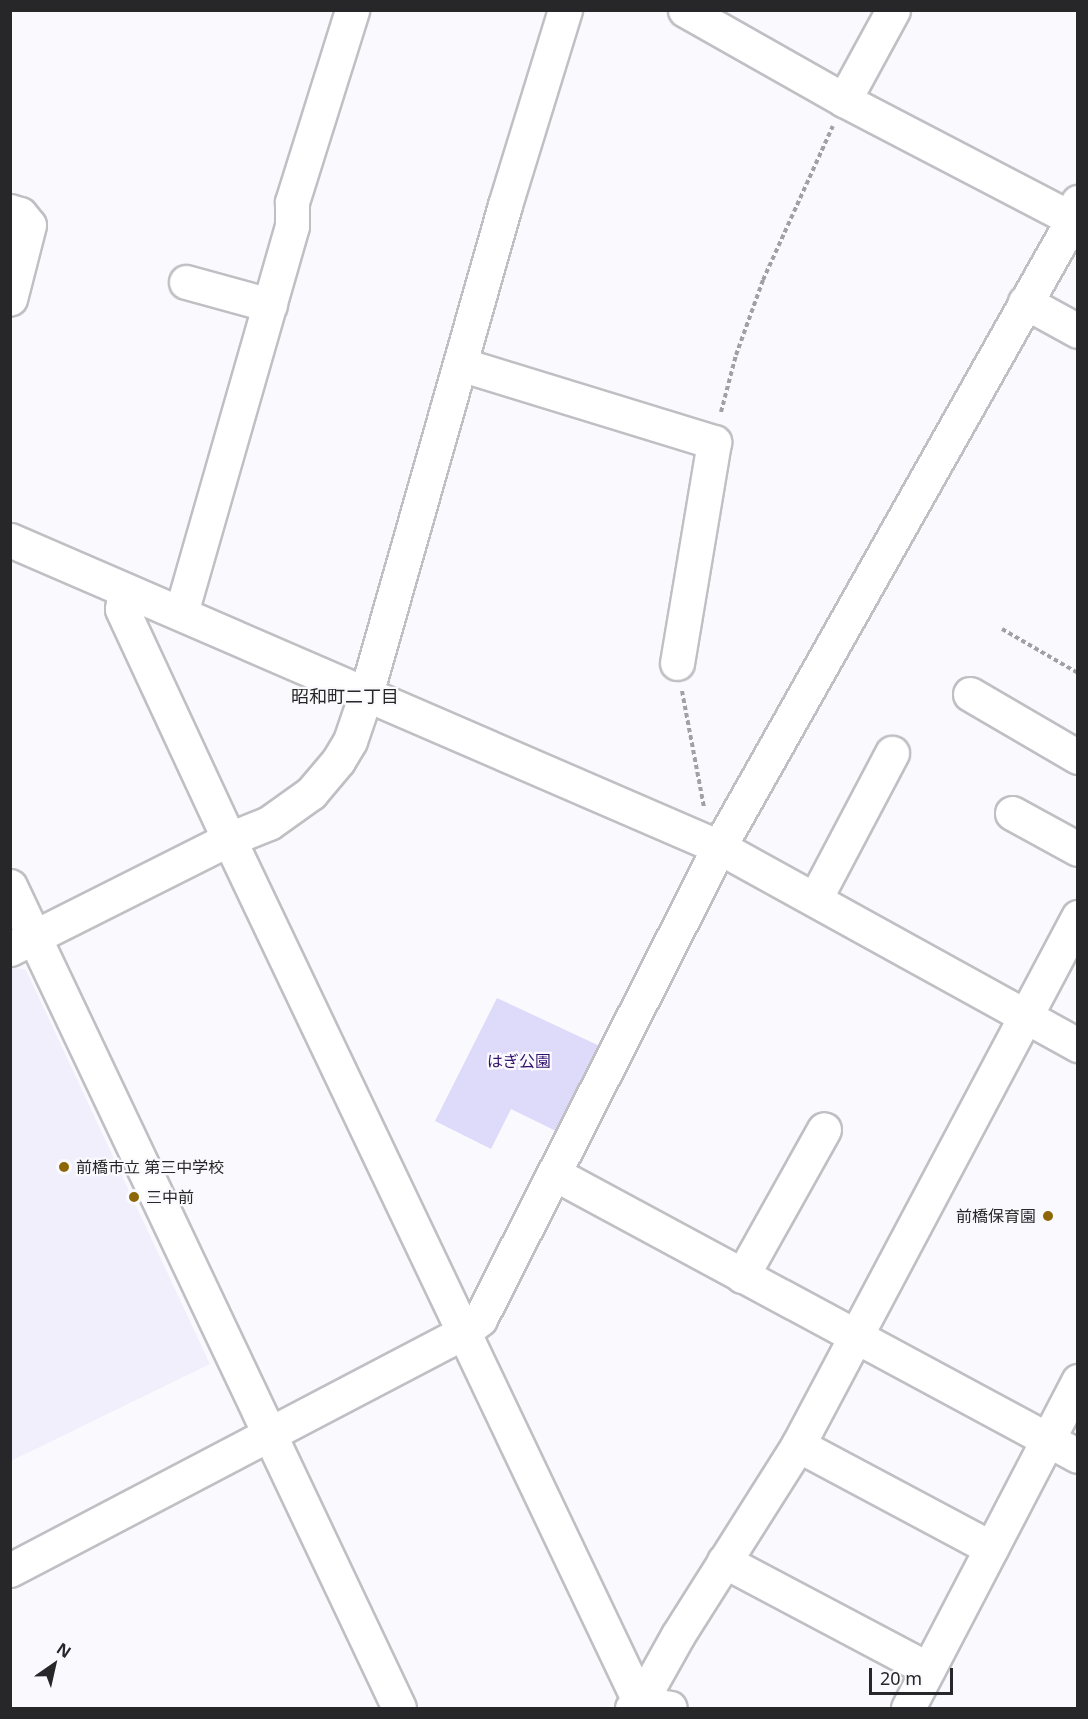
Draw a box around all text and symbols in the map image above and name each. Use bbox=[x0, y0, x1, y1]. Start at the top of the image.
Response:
district label: 昭和町二丁目 bbox=[291, 685, 399, 707]
park label: はぎ公園 bbox=[487, 1051, 551, 1071]
place label: 前橋市立 第三中学校 bbox=[76, 1157, 224, 1177]
marker: 前橋市立 第三中学校 bbox=[57, 1160, 71, 1174]
place label: 三中前 bbox=[146, 1187, 194, 1207]
marker: 三中前 bbox=[127, 1190, 141, 1204]
place label: 前橋保育園 bbox=[956, 1206, 1036, 1226]
marker: 前橋保育園 bbox=[1041, 1209, 1055, 1223]
north arrow bbox=[24, 1635, 84, 1695]
text: N bbox=[53, 1637, 76, 1663]
scale bar bbox=[872, 1656, 956, 1694]
text: 20 m bbox=[880, 1666, 922, 1690]

